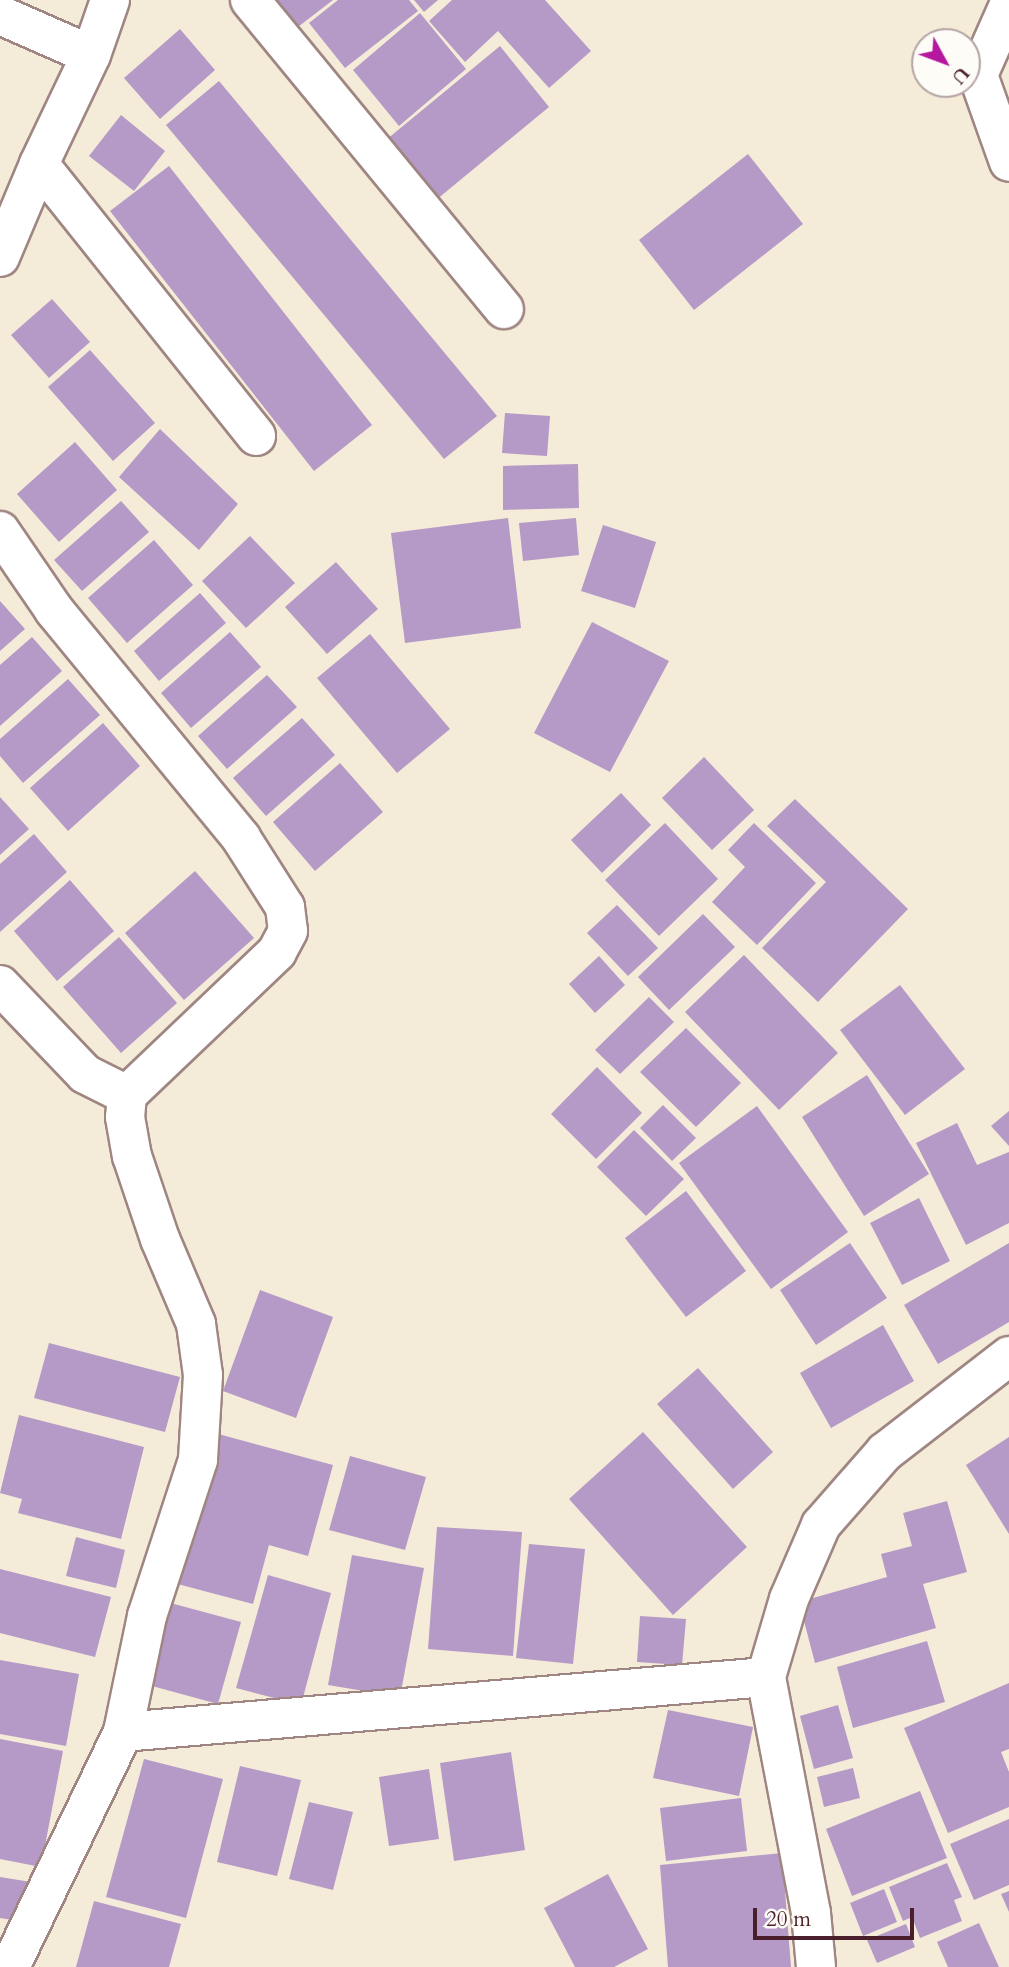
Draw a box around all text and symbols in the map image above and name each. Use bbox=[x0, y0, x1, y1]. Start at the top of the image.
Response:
north arrow bbox=[911, 28, 981, 98]
text: U bbox=[945, 61, 975, 90]
scale bar bbox=[757, 1894, 918, 1938]
text: 20 m bbox=[766, 1905, 811, 1934]

